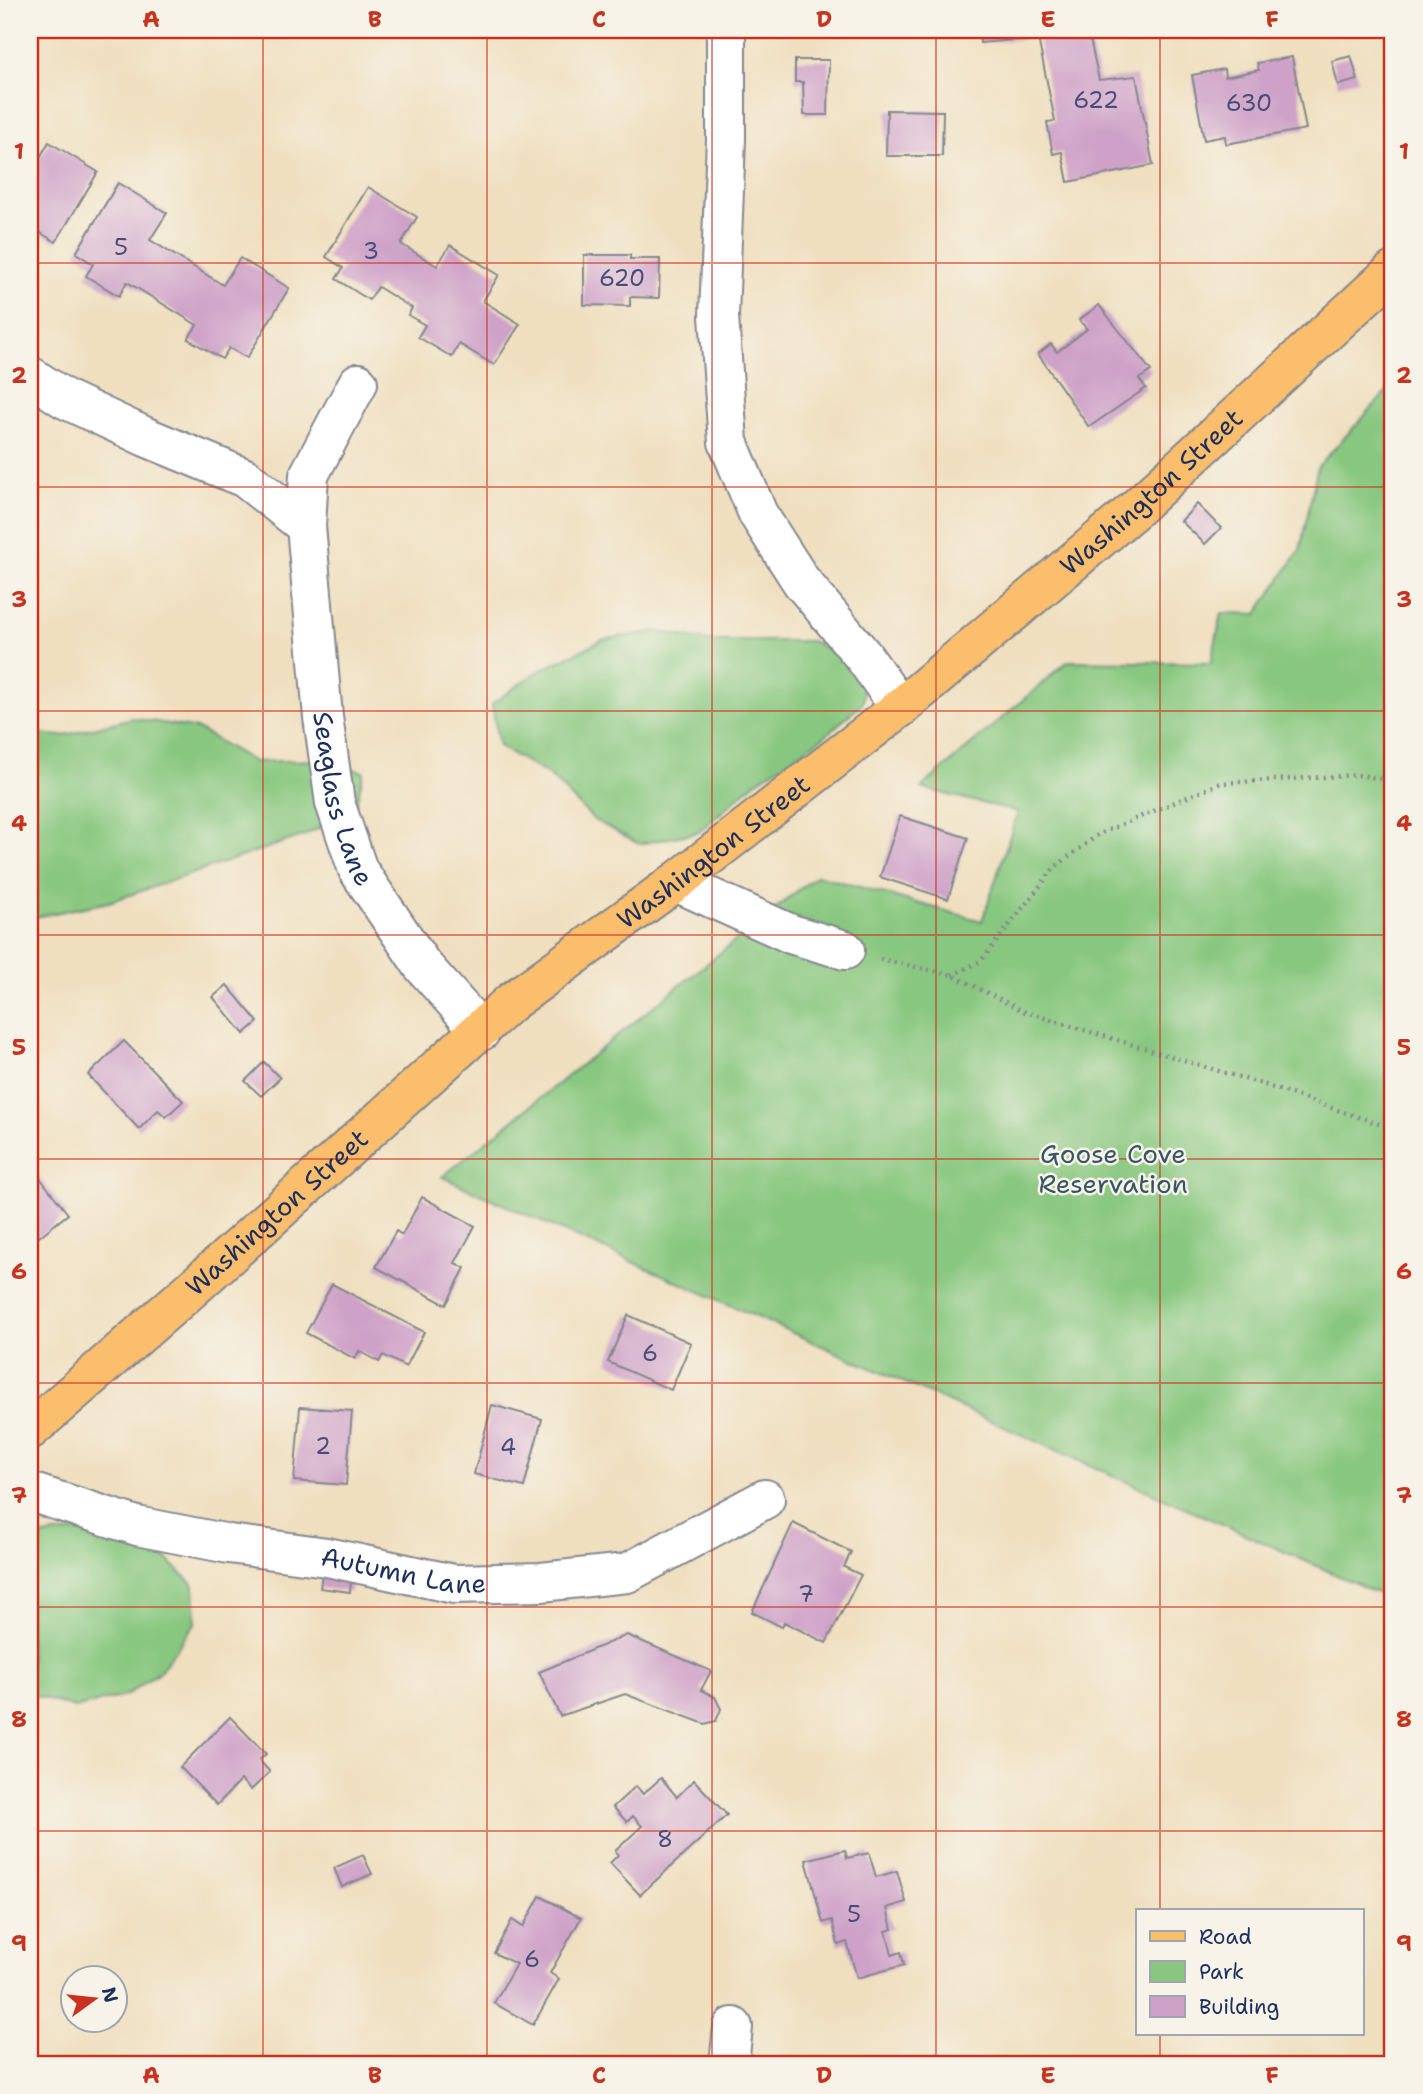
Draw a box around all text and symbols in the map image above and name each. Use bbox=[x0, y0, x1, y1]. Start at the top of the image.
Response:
text: A bbox=[142, 4, 160, 34]
text: B bbox=[368, 4, 382, 34]
text: C bbox=[592, 4, 606, 34]
text: D bbox=[816, 4, 832, 34]
text: E bbox=[1040, 4, 1056, 34]
text: F bbox=[1265, 4, 1279, 34]
house number: 622 bbox=[1073, 85, 1119, 115]
house number: 630 bbox=[1226, 88, 1272, 118]
text: 1 bbox=[14, 136, 24, 166]
text: 1 bbox=[1399, 136, 1409, 166]
house number: 5 bbox=[114, 232, 128, 262]
house number: 3 bbox=[363, 236, 379, 266]
house number: 620 bbox=[599, 263, 645, 293]
text: 2 bbox=[11, 360, 27, 390]
text: 2 bbox=[1396, 360, 1412, 390]
street label: Washington Street bbox=[1052, 400, 1250, 583]
text: 3 bbox=[11, 584, 27, 614]
text: 3 bbox=[1396, 584, 1412, 614]
street label: Seaglass Lane bbox=[305, 709, 382, 893]
street label: Washington Street bbox=[610, 766, 817, 936]
text: 4 bbox=[11, 808, 27, 838]
text: 4 bbox=[1396, 808, 1412, 838]
text: 5 bbox=[12, 1032, 26, 1062]
text: 5 bbox=[1397, 1032, 1411, 1062]
street label: Washington Street bbox=[178, 1121, 375, 1304]
park label: Goose Cove Reservation bbox=[1038, 1136, 1188, 1201]
text: 6 bbox=[11, 1256, 27, 1286]
text: 6 bbox=[1396, 1256, 1412, 1286]
house number: 6 bbox=[642, 1338, 658, 1368]
house number: 2 bbox=[315, 1431, 331, 1461]
house number: 4 bbox=[500, 1432, 516, 1462]
text: 7 bbox=[11, 1480, 27, 1510]
text: 7 bbox=[1396, 1480, 1412, 1510]
street label: Autumn Lane bbox=[318, 1538, 486, 1601]
house number: 7 bbox=[798, 1579, 814, 1609]
text: 8 bbox=[11, 1704, 27, 1734]
text: 8 bbox=[1396, 1704, 1412, 1734]
house number: 8 bbox=[657, 1824, 673, 1854]
house number: 5 bbox=[847, 1899, 861, 1929]
legend bbox=[1136, 1909, 1364, 2035]
text: Road bbox=[1199, 1923, 1252, 1951]
text: 9 bbox=[11, 1928, 27, 1958]
text: 9 bbox=[1396, 1928, 1412, 1958]
house number: 6 bbox=[524, 1944, 540, 1974]
text: Park bbox=[1199, 1958, 1244, 1986]
north arrow bbox=[60, 1965, 130, 2035]
text: N bbox=[96, 1984, 124, 2005]
text: Building bbox=[1199, 1993, 1279, 2021]
text: A bbox=[142, 2060, 160, 2090]
text: B bbox=[368, 2060, 382, 2090]
text: C bbox=[592, 2060, 606, 2090]
text: D bbox=[816, 2060, 832, 2090]
text: E bbox=[1040, 2060, 1056, 2090]
text: F bbox=[1265, 2060, 1279, 2090]

